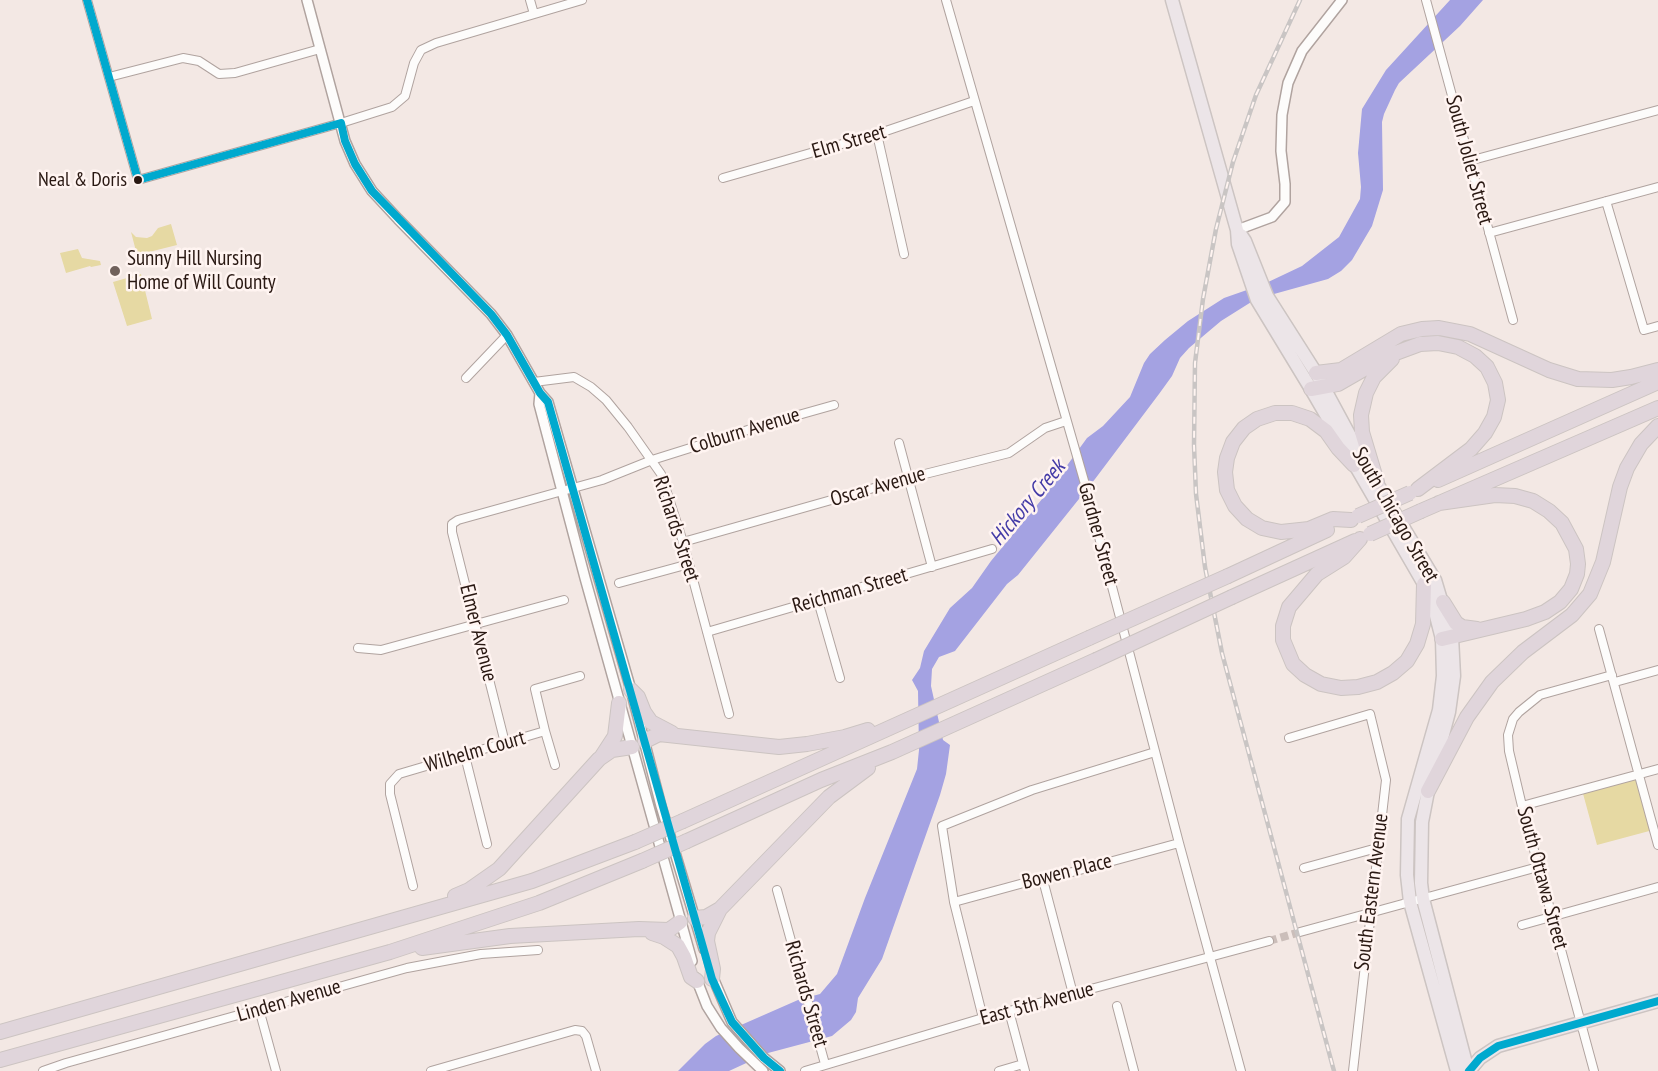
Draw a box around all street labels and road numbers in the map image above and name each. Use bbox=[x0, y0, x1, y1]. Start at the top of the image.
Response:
street label: South Joliet Street bbox=[1440, 93, 1498, 227]
street label: Elm Street bbox=[809, 119, 889, 165]
street label: Colburn Avenue bbox=[687, 402, 803, 460]
street label: South Chicago Street bbox=[1346, 443, 1444, 587]
street label: Oscar Avenue bbox=[828, 461, 928, 513]
street label: Richards Street bbox=[647, 473, 705, 585]
street label: Gardner Street bbox=[1072, 480, 1124, 588]
street label: Reichman Street bbox=[790, 563, 910, 619]
street label: Elmer Avenue bbox=[454, 582, 502, 684]
street label: Wilhelm Court bbox=[422, 726, 528, 778]
street label: South Ottawa Street bbox=[1511, 804, 1573, 952]
street label: South Eastern Avenue bbox=[1350, 812, 1394, 972]
street label: Bowen Place bbox=[1019, 849, 1115, 895]
street label: Richards Street bbox=[779, 938, 833, 1050]
street label: Linden Avenue bbox=[234, 974, 344, 1028]
street label: East 5th Avenue bbox=[977, 977, 1097, 1031]

